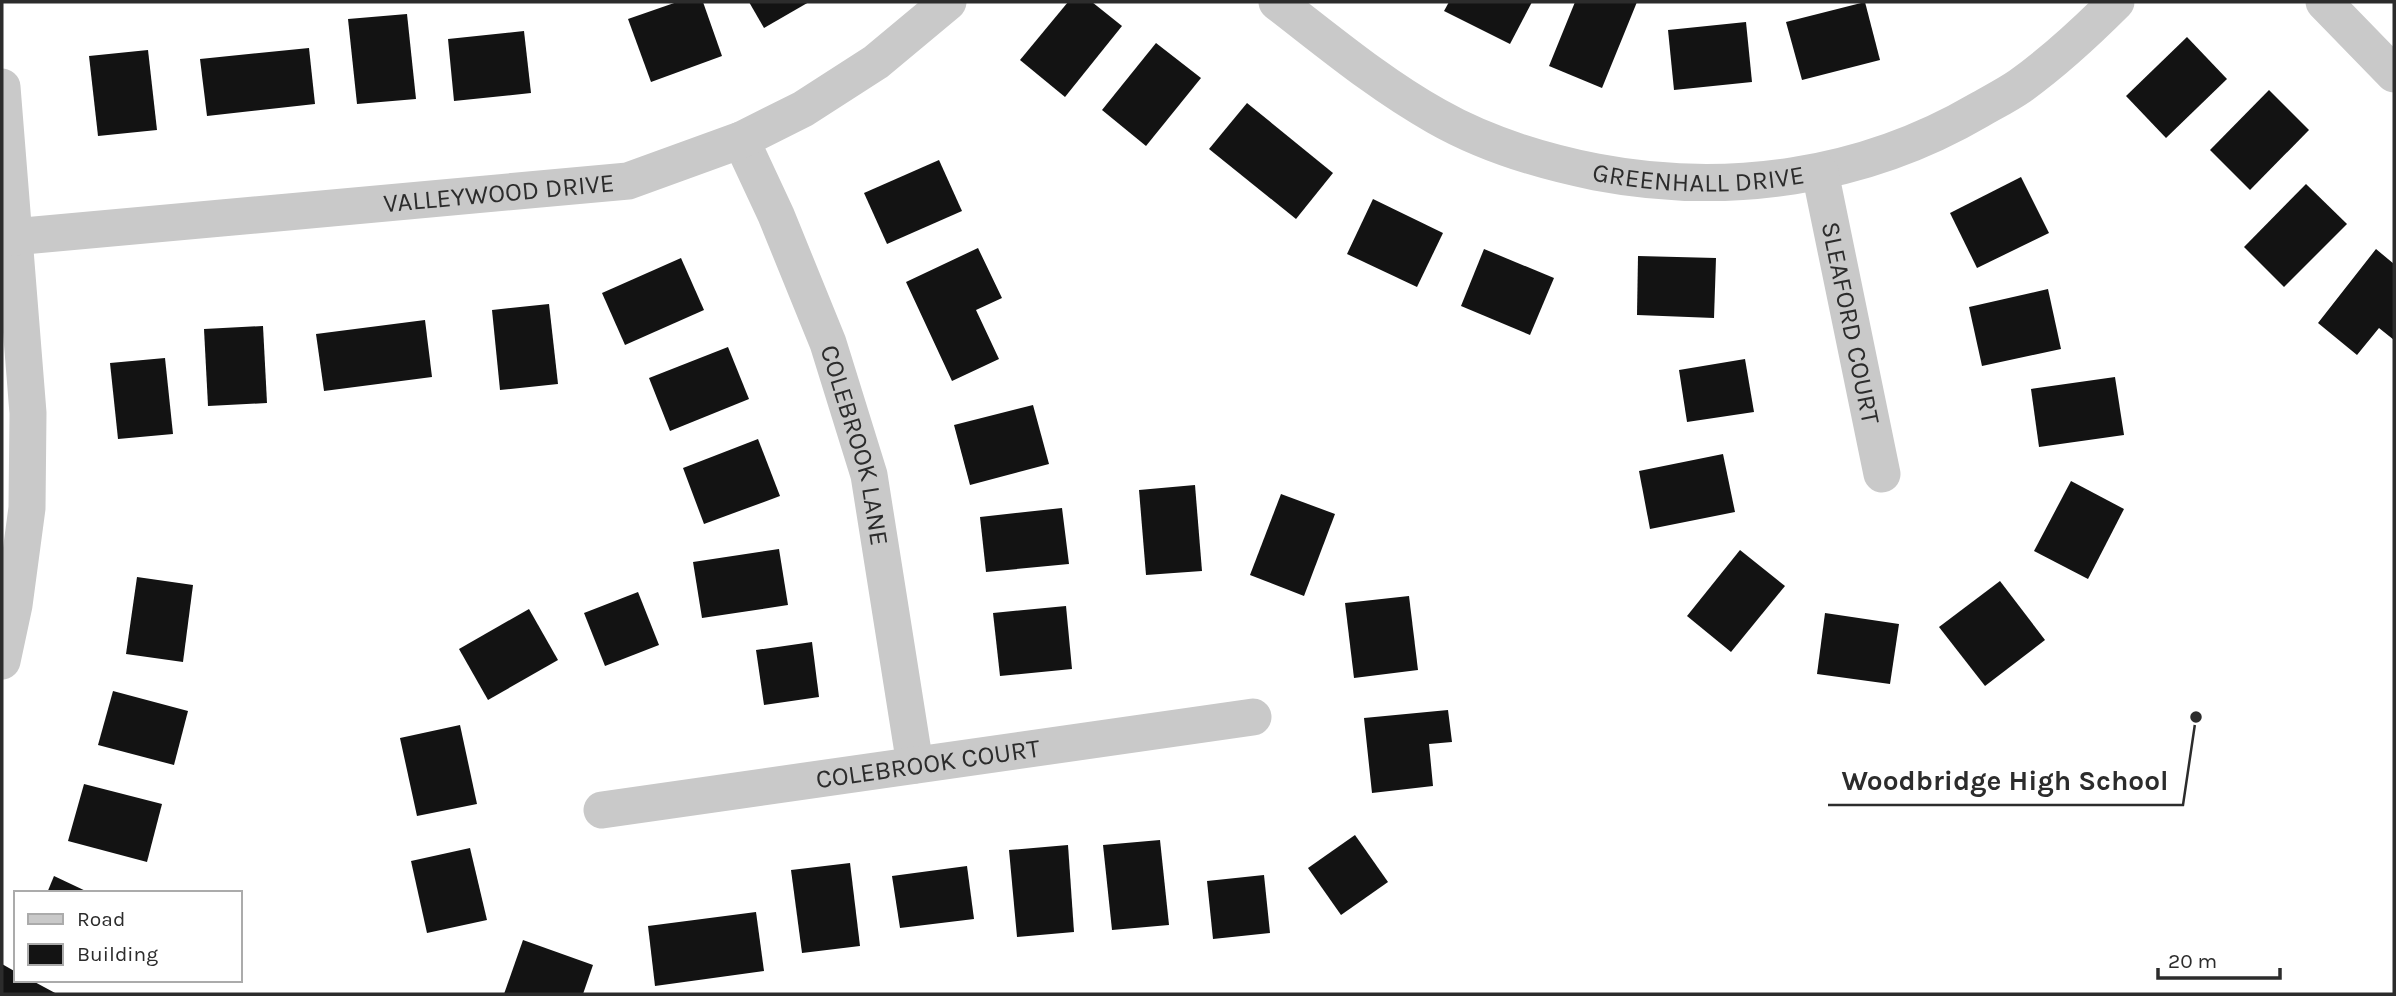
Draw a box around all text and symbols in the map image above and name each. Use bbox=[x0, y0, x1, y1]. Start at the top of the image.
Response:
street label: GREENHALL DRIVE bbox=[1590, 157, 1806, 199]
street label: VALLEYWOOD DRIVE bbox=[382, 167, 616, 219]
street label: SLEAFORD COURT bbox=[1815, 219, 1886, 427]
street label: COLEBROOK LANE bbox=[814, 341, 895, 548]
street label: COLEBROOK COURT bbox=[814, 733, 1042, 795]
callout: Woodbridge High School bbox=[1828, 756, 2183, 805]
text: Woodbridge High School bbox=[1841, 764, 2169, 797]
legend bbox=[14, 891, 242, 982]
text: Road bbox=[77, 907, 125, 931]
scale bar bbox=[2158, 936, 2280, 980]
text: Building bbox=[77, 942, 158, 966]
text: 20 m bbox=[2168, 949, 2217, 973]

